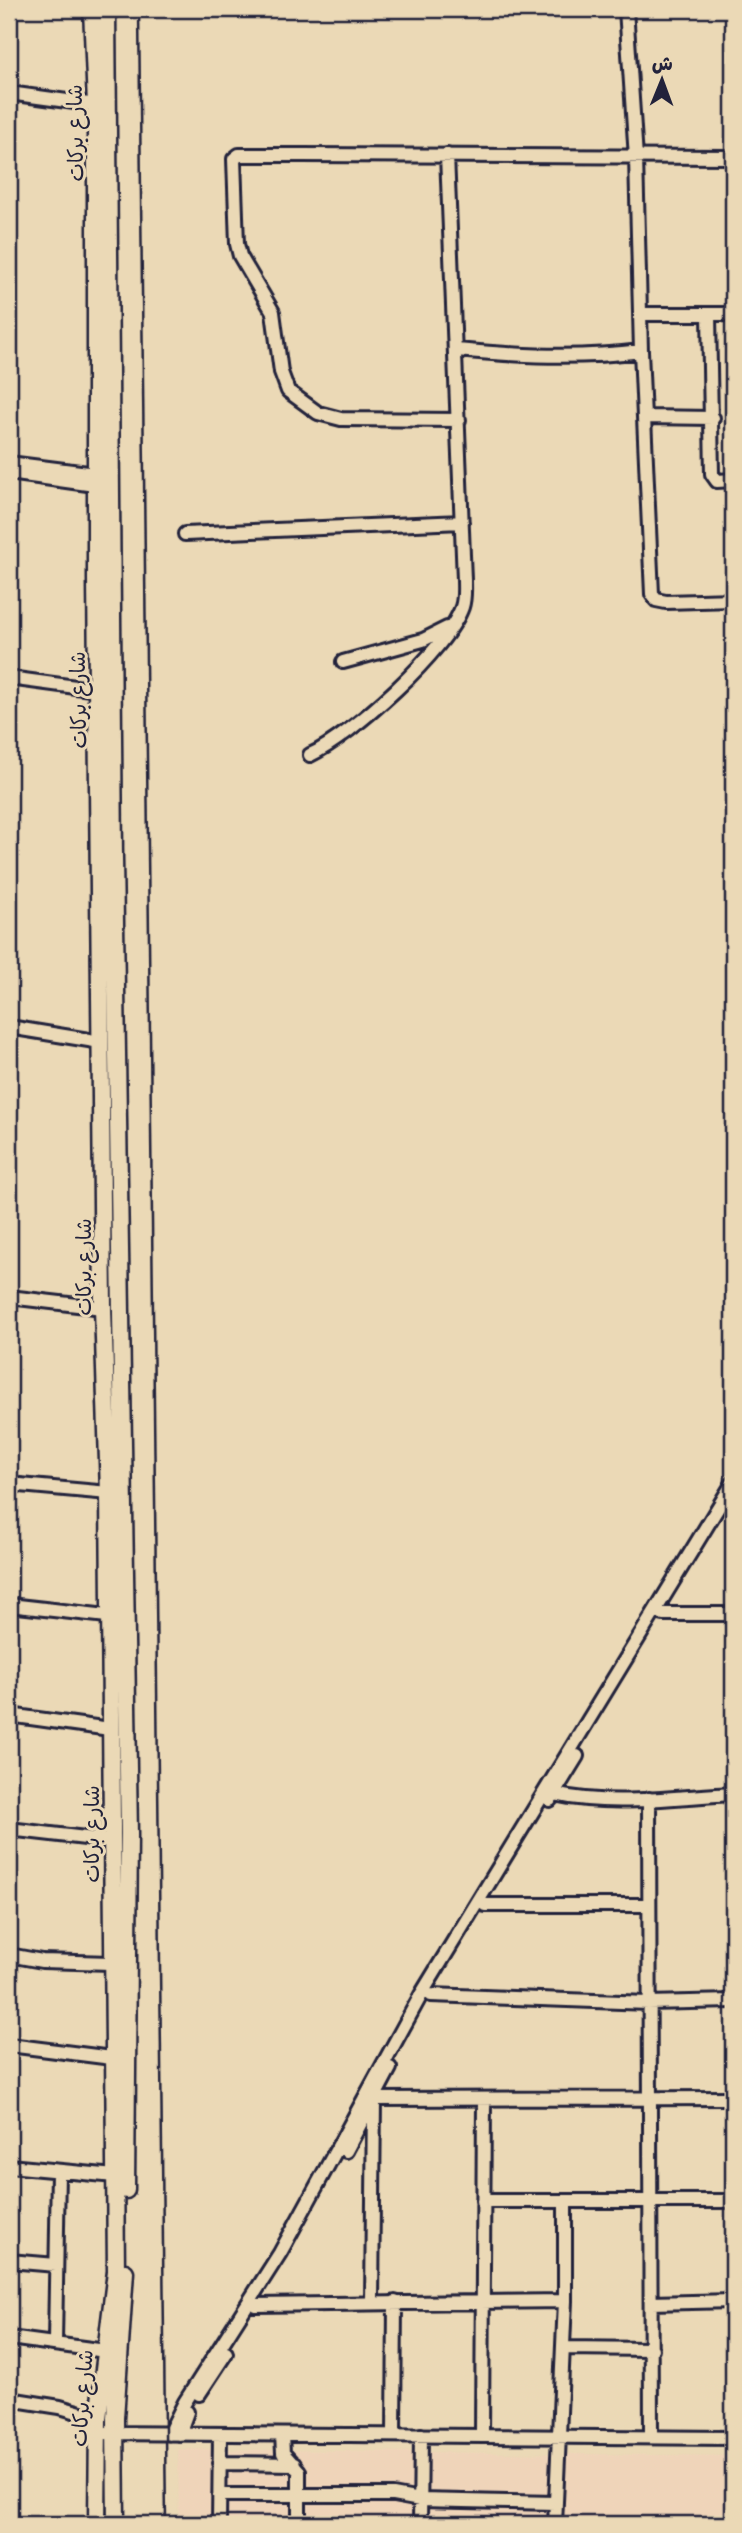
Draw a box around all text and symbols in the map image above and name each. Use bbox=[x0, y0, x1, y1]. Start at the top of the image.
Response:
north arrow bbox=[626, 46, 696, 116]
text: ش bbox=[652, 50, 673, 75]
street label: شارع بركات bbox=[60, 84, 91, 182]
street label: شارع بركات bbox=[63, 651, 94, 749]
street label: شارع بركات bbox=[69, 1218, 99, 1316]
street label: شارع بركات bbox=[77, 1785, 107, 1883]
street label: شارع بركات bbox=[64, 2349, 101, 2448]

